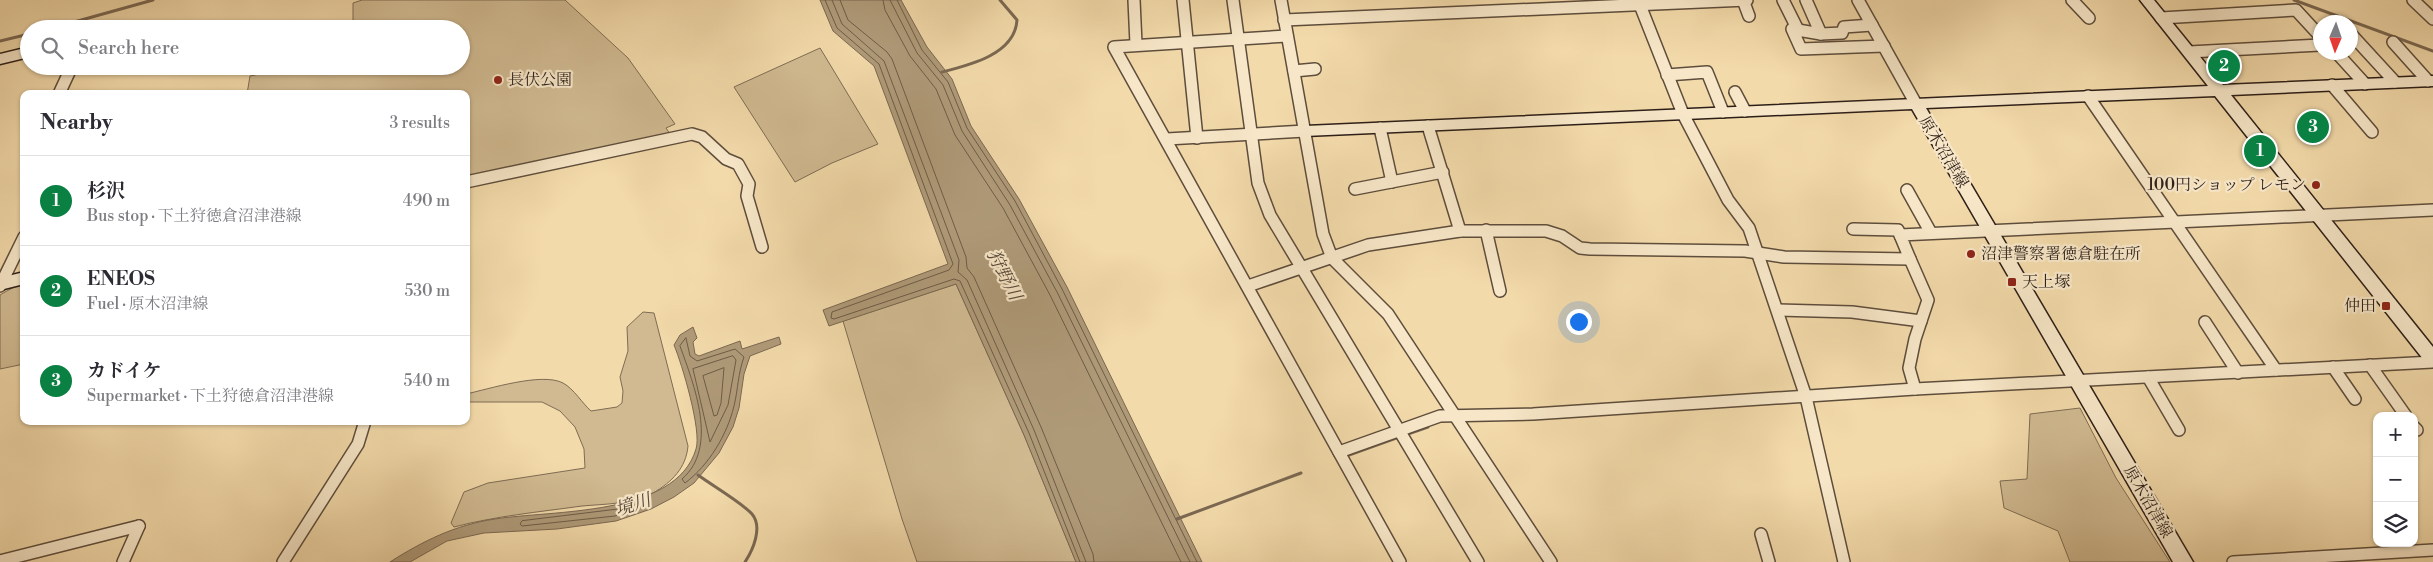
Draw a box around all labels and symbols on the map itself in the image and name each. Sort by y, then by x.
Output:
north arrow [2313,15,2358,60]
pin: 2 [2208,47,2240,85]
place label: 長伏公園 [508,70,572,90]
marker: 長伏公園 [492,74,504,86]
pin: 3 [2297,108,2329,146]
street label: 原木沼津線 [1915,113,1973,191]
pin: 1 [2244,132,2276,170]
place label: 100円ショップ レモン [2147,175,2306,195]
marker: 100円ショップ レモン [2310,179,2322,191]
place label: 沼津警察署徳倉駐在所 [1981,244,2141,264]
water label: 狩野川 [981,246,1027,306]
marker: 沼津警察署徳倉駐在所 [1965,248,1977,260]
place label: 天上塚 [2022,272,2070,292]
marker: 天上塚 [2006,276,2018,288]
place label: 仲田 [2344,296,2376,316]
marker: 仲田 [2380,300,2392,312]
your location [1566,309,1592,335]
street label: 原木沼津線 [2119,462,2177,542]
water label: 境川 [612,488,656,521]

